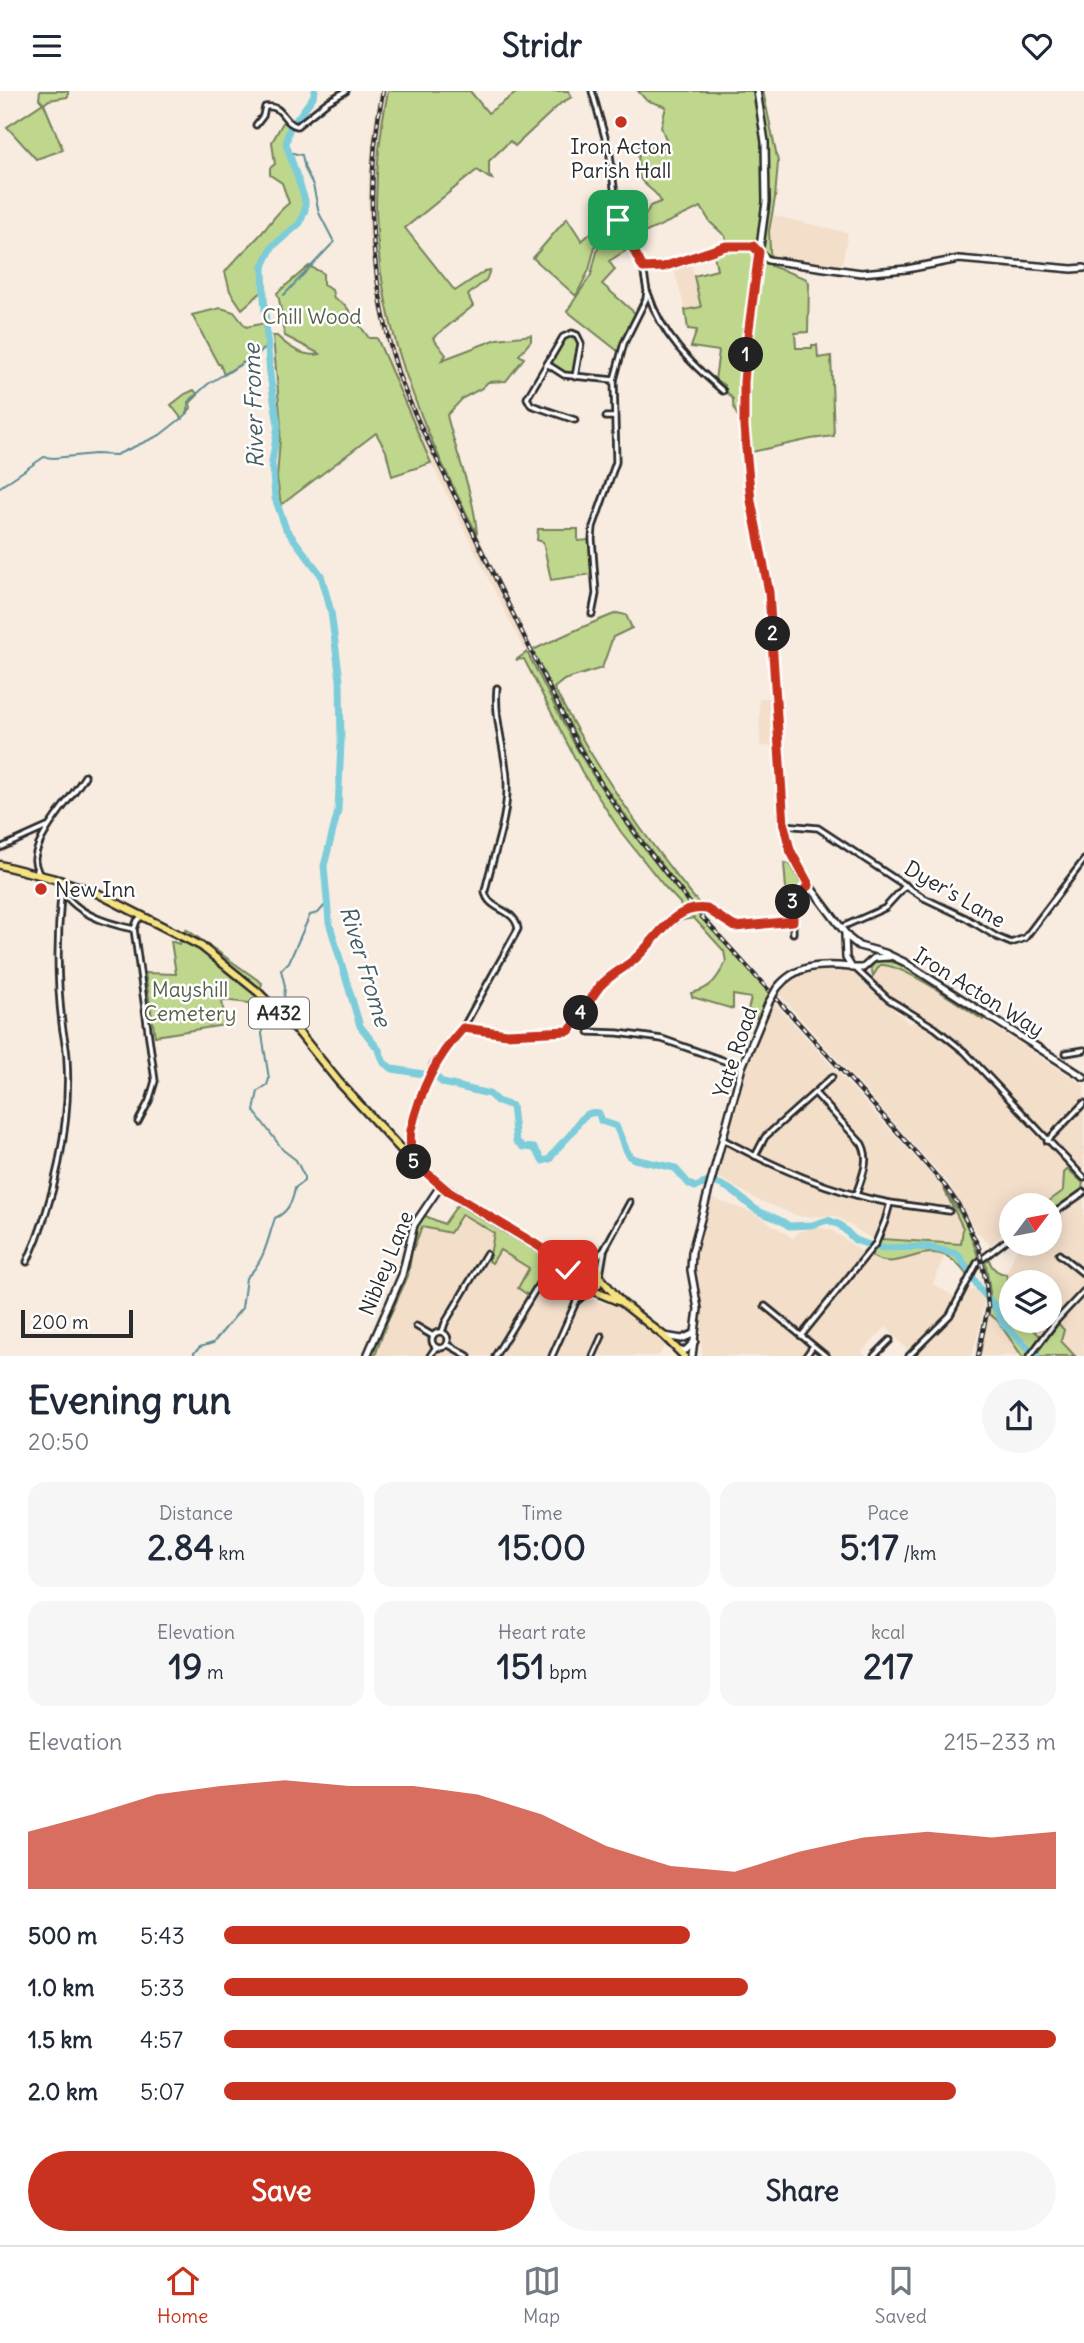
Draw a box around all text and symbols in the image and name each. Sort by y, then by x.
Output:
text: Stridr [502,25,582,66]
icon: menu [28,27,66,65]
icon: heart [1018,27,1056,65]
marker: Iron Acton Parish Hall [613,114,629,130]
place label: Iron Acton Parish Hall [570,133,672,184]
pin [588,190,648,250]
icon: arrive [599,201,637,239]
park label: Chill Wood [262,303,362,330]
pin: 1 [728,337,764,373]
water label: River Frome [236,341,270,469]
text: 1 [742,342,749,366]
pin: 2 [756,617,790,651]
text: 2 [767,621,778,645]
street label: Dyer's Lane [900,854,1010,934]
place label: New Inn [55,876,136,903]
marker: New Inn [33,881,49,897]
pin: 3 [776,885,810,919]
text: 3 [787,889,798,913]
water label: River Frome [334,902,399,1031]
street label: Iron Acton Way [909,941,1049,1043]
park label: Mayshill Cemetery [144,976,237,1027]
pin: 4 [564,995,598,1031]
road number: A432 [249,997,309,1029]
text: 4 [575,1000,586,1024]
street label: Yate Road [707,1003,763,1101]
pin: 5 [396,1145,432,1179]
text: 5 [408,1149,419,1173]
north arrow [999,1193,1062,1257]
map controls [999,1193,1062,1333]
street label: Nibley Lane [353,1207,419,1319]
pin [538,1240,598,1300]
icon: check [549,1251,587,1289]
button: layers [999,1270,1062,1333]
scale bar [21,1307,133,1339]
text: 200 m [32,1310,89,1334]
text: Evening run [28,1377,231,1424]
button: share [982,1379,1056,1453]
text: 20:50 [28,1427,89,1456]
text: Distance [159,1501,233,1525]
text: Time [521,1501,563,1525]
text: Pace [867,1501,909,1525]
text: 2.84 [147,1525,214,1569]
text: 15:00 [498,1525,586,1569]
text: 5:17 [840,1525,899,1569]
text: km [214,1541,245,1565]
text: /km [899,1541,936,1565]
text: Elevation [157,1620,235,1644]
text: Heart rate [498,1620,586,1644]
text: kcal [871,1620,905,1644]
text: 19 [168,1644,202,1688]
text: 151 [497,1644,545,1688]
text: 217 [863,1644,913,1688]
text: m [202,1660,224,1684]
text: bpm [545,1660,587,1684]
text: Elevation [28,1727,122,1756]
text: 215–233 m [944,1727,1056,1756]
text: 500 m [28,1921,97,1950]
text: 5:43 [140,1921,185,1950]
text: 1.0 km [28,1973,94,2002]
text: 5:33 [140,1973,185,2002]
text: 1.5 km [28,2025,93,2054]
text: 4:57 [140,2025,183,2054]
text: 2.0 km [28,2077,98,2106]
text: 5:07 [140,2077,185,2106]
button: Save [28,2151,535,2231]
button: Share [549,2151,1056,2231]
tab: Home [157,2262,208,2328]
tab: Map [523,2262,561,2328]
tab: Saved [875,2262,927,2328]

